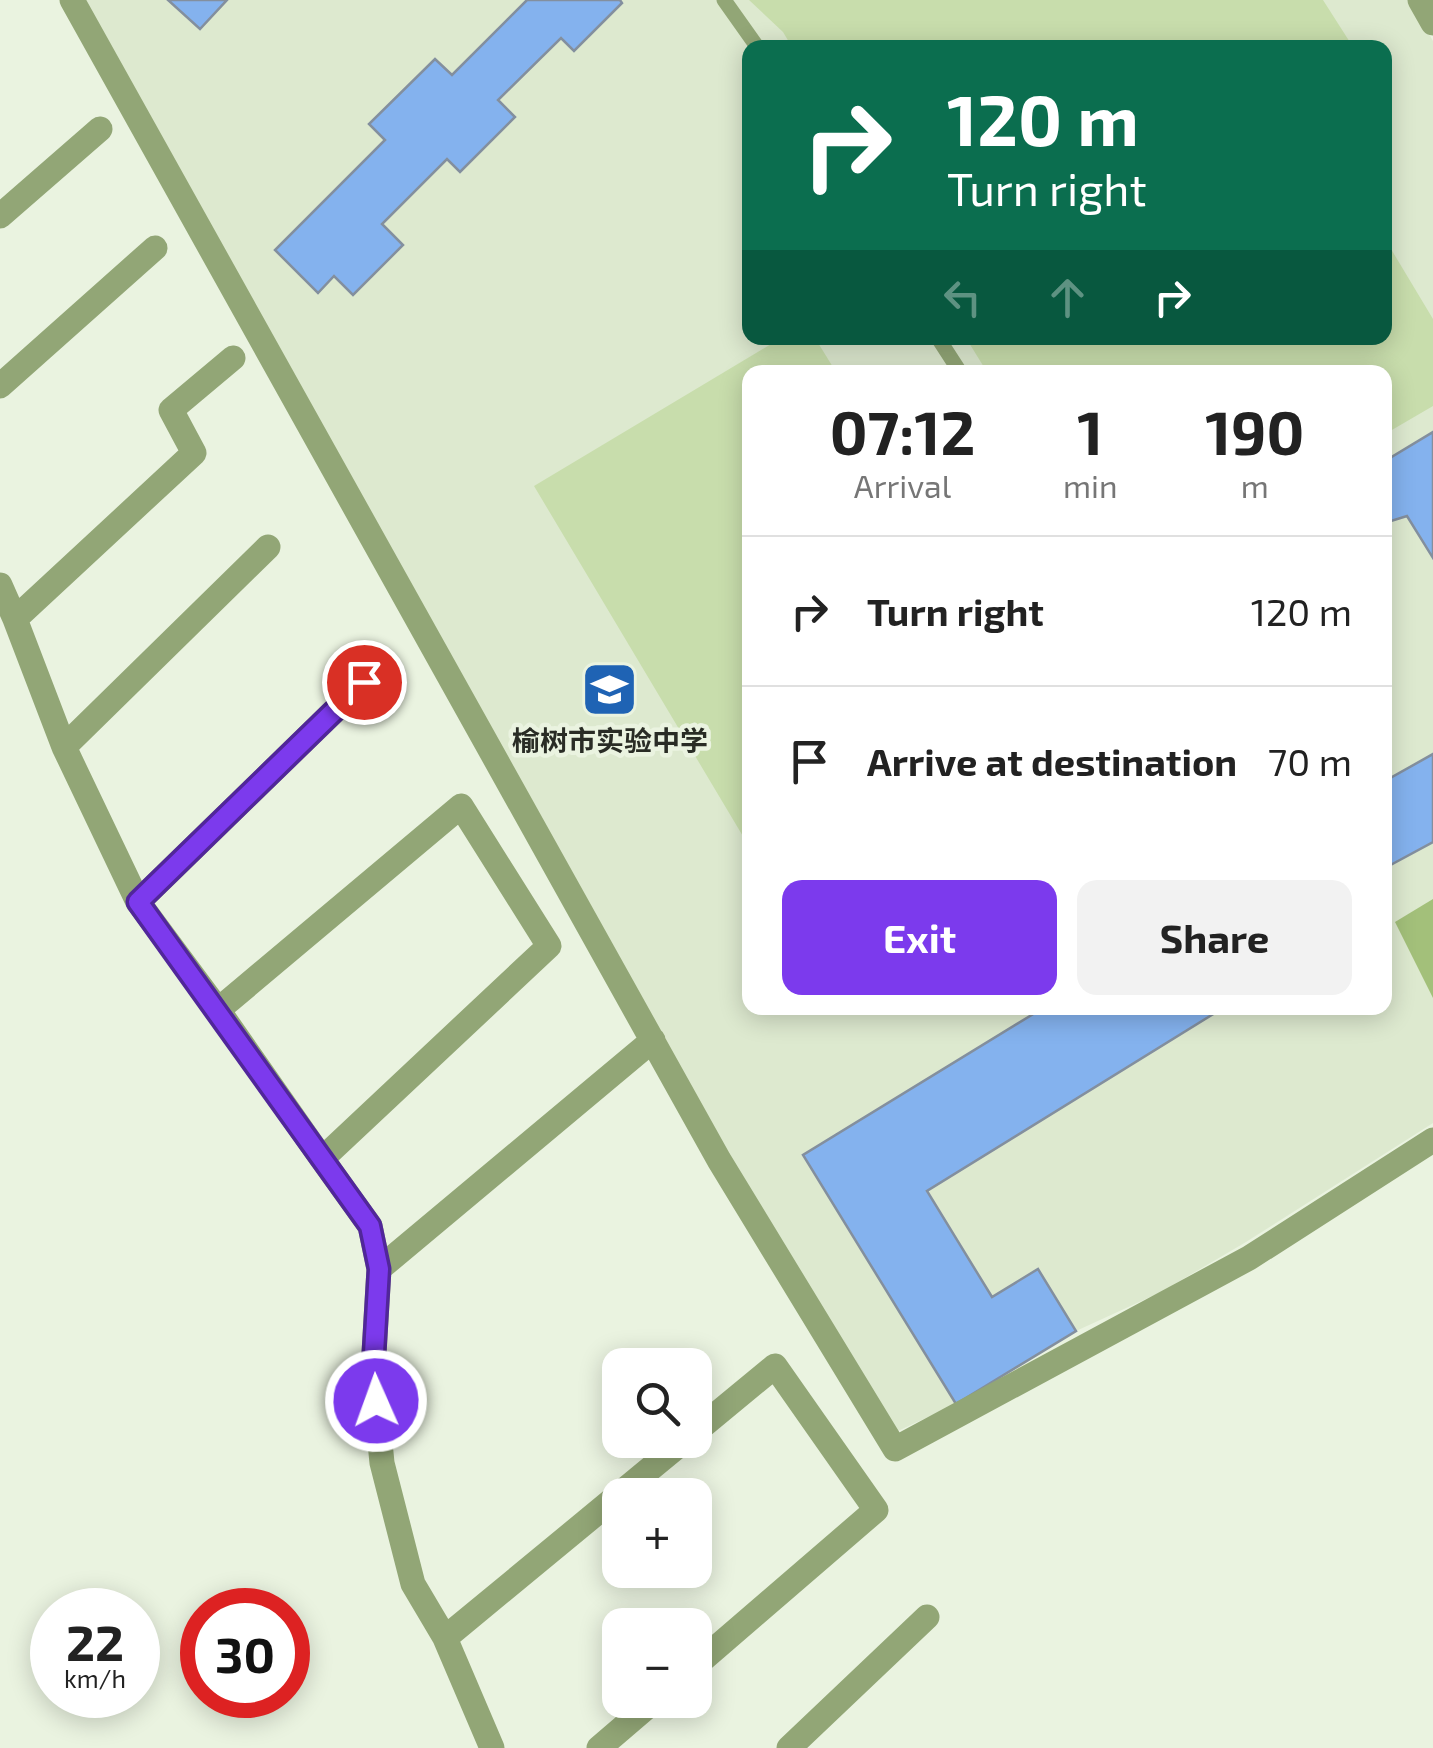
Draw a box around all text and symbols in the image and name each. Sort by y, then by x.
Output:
text: 120 m [947,76,1139,160]
icon: right [782,80,912,210]
text: Turn right [947,161,1147,215]
icon: left [935,270,990,325]
icon: ahead [1040,270,1095,325]
icon: right [1145,270,1200,325]
text: 07:12 [830,395,975,467]
text: 1 [1077,395,1103,467]
text: 190 [1205,395,1304,467]
text: Arrival [854,466,951,504]
text: min [1063,466,1118,504]
text: m [1241,466,1269,504]
icon: right [782,584,837,639]
text: Turn right [867,588,1044,634]
text: 120 m [1251,588,1352,634]
pin [322,640,407,725]
icon: arrive [337,655,392,710]
school or university icon: 榆树市实验中学 [580,660,640,720]
place label: 榆树市实验中学 [512,723,708,757]
icon: arrive [782,734,837,789]
text: Arrive at destination [867,738,1237,784]
text: 70 m [1268,738,1352,784]
button: Exit [782,880,1057,995]
button: Share [1077,880,1352,995]
map controls [602,1348,712,1718]
button: search [602,1348,712,1458]
position arrow [324,1349,428,1453]
button: + [602,1478,712,1588]
speed limit sign: 30 [180,1588,310,1718]
button: − [602,1608,712,1718]
text: 22 [66,1611,124,1671]
text: km/h [64,1663,126,1693]

